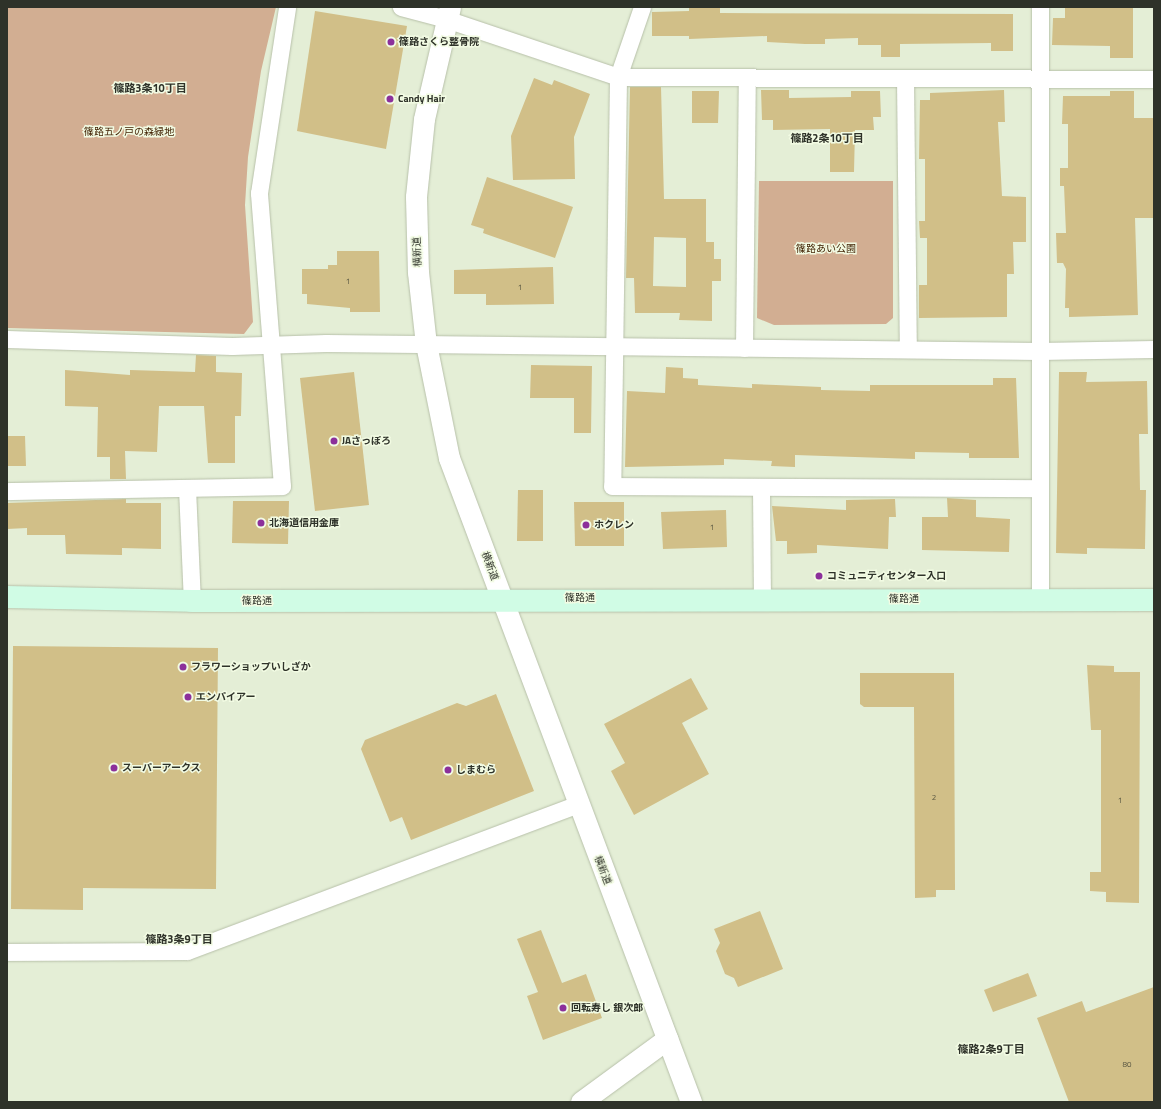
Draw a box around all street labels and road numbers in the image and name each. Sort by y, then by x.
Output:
street label: 横新道 [410,237,424,267]
street label: 横新道 [479,550,501,582]
street label: 篠路通 [565,592,595,604]
street label: 篠路通 [889,593,919,605]
street label: 篠路通 [242,595,272,607]
street label: 横新道 [592,854,614,886]

